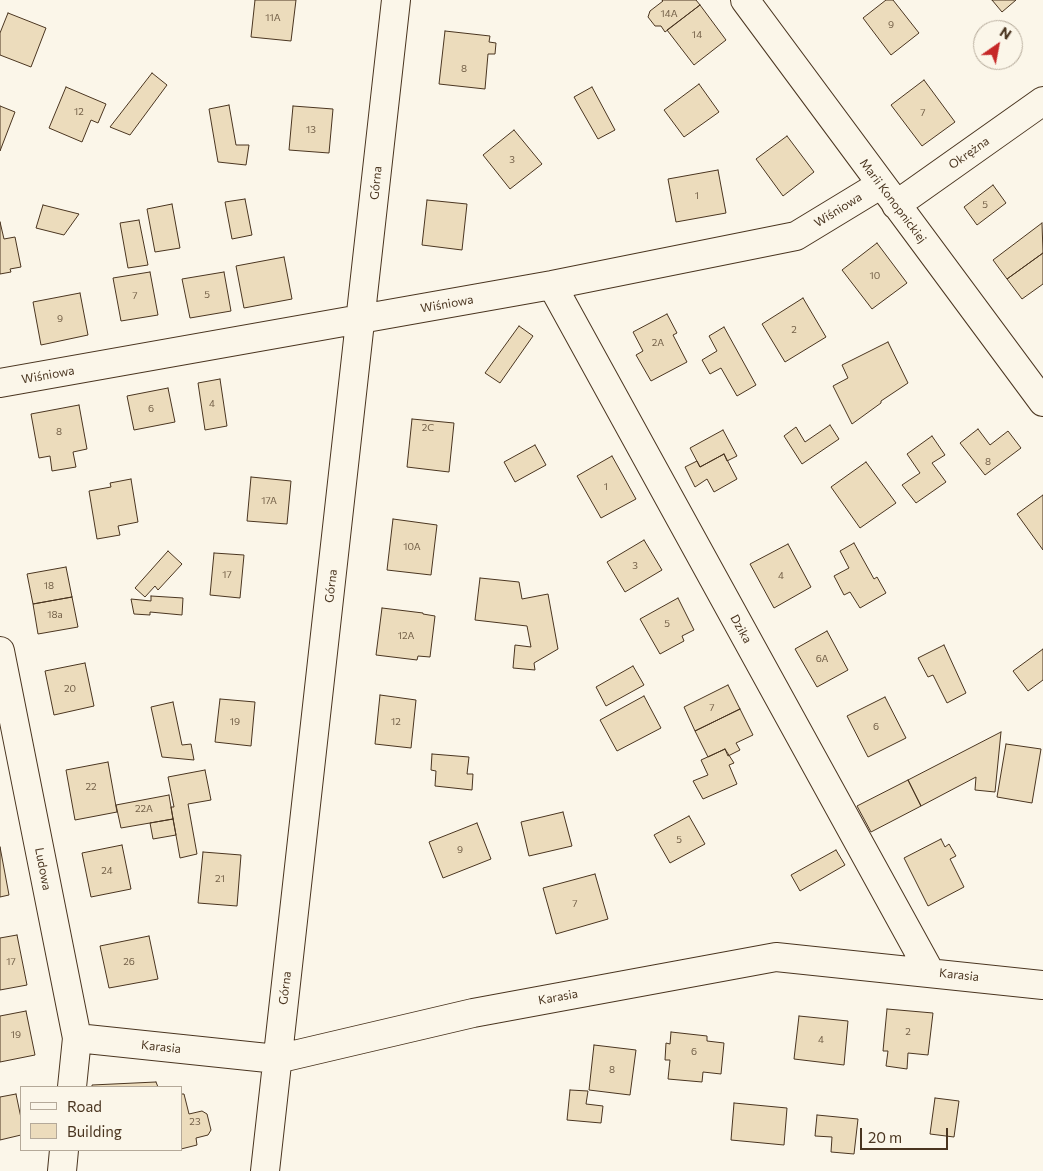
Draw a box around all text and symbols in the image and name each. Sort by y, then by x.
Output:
house number: 14A [660,8,678,20]
house number: 11A [265,12,281,24]
house number: 9 [888,19,894,31]
north arrow [973,20,1023,70]
text: N [997,23,1015,43]
house number: 14 [692,29,702,41]
house number: 8 [461,63,467,75]
house number: 12 [74,106,84,118]
house number: 7 [920,107,926,119]
house number: 13 [306,124,316,136]
street label: Okrężna [946,134,992,172]
house number: 3 [509,154,515,166]
street label: Marii Konopnickiej [857,156,929,246]
street label: Górna [367,165,385,201]
house number: 1 [695,190,699,202]
street label: Wiśniowa [812,190,864,230]
house number: 5 [982,199,988,211]
house number: 10 [870,270,880,282]
house number: 5 [204,289,210,301]
house number: 7 [132,290,138,302]
street label: Wiśniowa [419,292,475,316]
house number: 9 [57,313,63,325]
house number: 2 [791,324,797,336]
house number: 2A [652,337,664,349]
street label: Wiśniowa [20,363,76,387]
house number: 4 [209,398,215,410]
house number: 6 [148,403,154,415]
house number: 2C [422,422,434,434]
house number: 8 [56,426,62,438]
house number: 8 [985,456,991,468]
house number: 1 [604,481,608,493]
house number: 17A [261,495,277,507]
house number: 10A [403,541,421,553]
house number: 3 [632,560,638,572]
street label: Górna [322,568,340,604]
house number: 17 [222,569,232,581]
house number: 4 [778,570,784,582]
house number: 18 [44,580,54,592]
house number: 18a [47,609,63,621]
street label: Dzika [727,612,755,646]
house number: 5 [664,618,670,630]
house number: 12A [398,630,414,642]
house number: 6A [816,653,828,665]
house number: 20 [64,683,76,695]
house number: 7 [709,702,715,714]
house number: 19 [230,716,240,728]
house number: 12 [391,716,401,728]
house number: 6 [873,721,879,733]
house number: 22 [85,781,97,793]
house number: 22A [135,803,153,815]
house number: 5 [676,834,682,846]
house number: 9 [457,844,463,856]
street label: Ludowa [32,846,54,892]
house number: 24 [101,865,113,877]
house number: 21 [215,873,225,885]
house number: 7 [572,898,578,910]
house number: 17 [6,956,16,968]
house number: 26 [123,956,135,968]
street label: Karasia [938,966,980,984]
street label: Górna [276,970,294,1006]
street label: Karasia [537,986,579,1008]
house number: 2 [905,1026,911,1038]
house number: 19 [11,1029,21,1041]
house number: 4 [818,1034,824,1046]
street label: Karasia [140,1038,182,1056]
house number: 6 [691,1046,697,1058]
house number: 8 [609,1064,615,1076]
legend [20,1086,182,1151]
text: Road [67,1097,102,1115]
house number: 23 [189,1116,201,1128]
scale bar [863,1118,950,1150]
text: Building [67,1122,122,1140]
text: 20 m [868,1128,902,1146]

